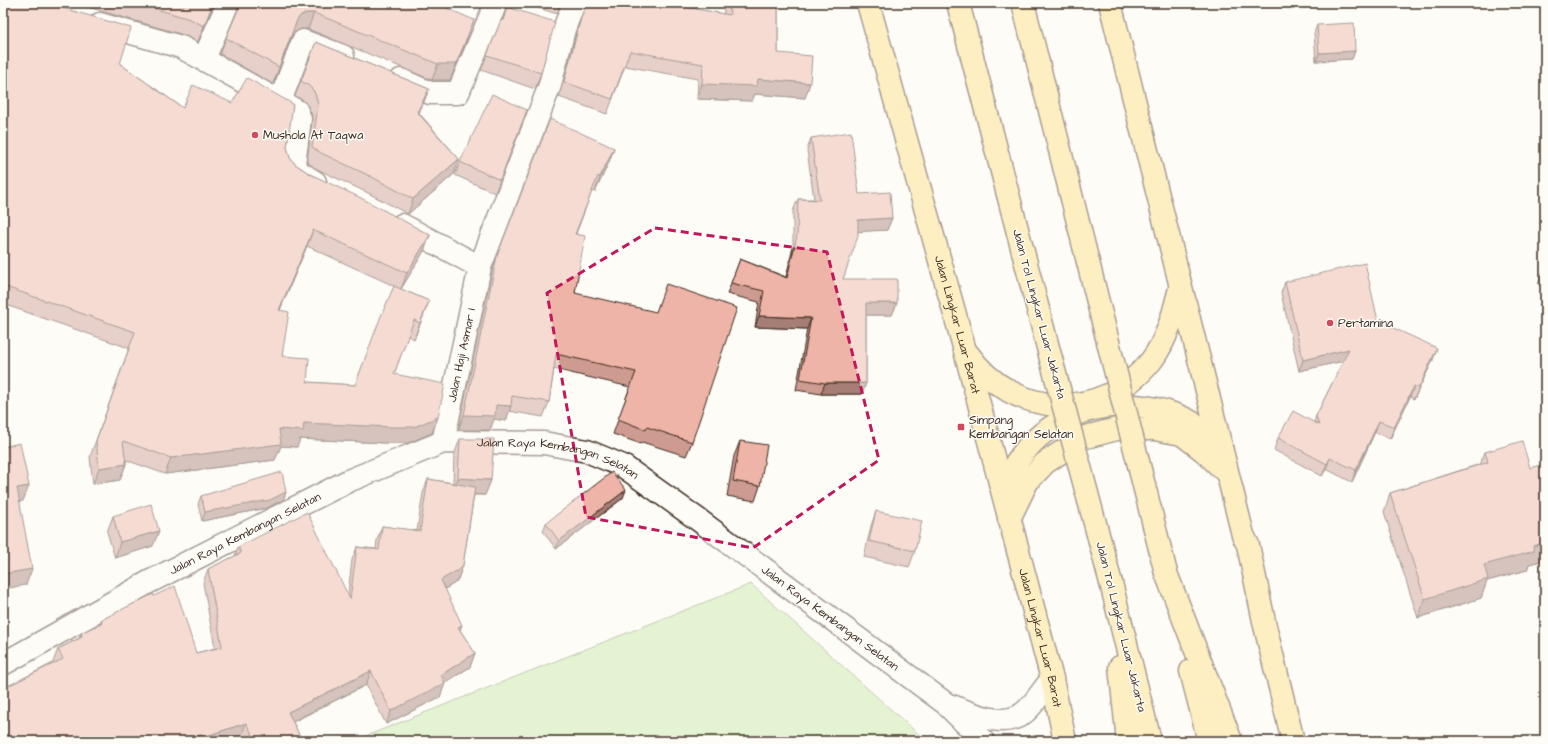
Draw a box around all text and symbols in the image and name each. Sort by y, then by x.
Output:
place label: Mushola At Taqwa [263,127,363,144]
marker: Mushola At Taqwa [250,130,260,140]
street label: Jalan Tol Lingkar Luar Jakarta [1007,227,1070,401]
street label: Jalan Lingkar Luar Barat [930,254,985,396]
street label: Jalan Haji Asmar I [443,306,480,404]
place label: Pertamina [1338,315,1393,332]
marker: Pertamina [1325,318,1335,328]
place label: Simpang Kembangan Selatan [969,412,1073,444]
marker: Simpang Kembangan Selatan [956,422,966,432]
street label: Jalan Raya Kembangan Selatan [477,434,642,483]
street label: Jalan Raya Kembangan Selatan [166,488,324,579]
street label: Jalan Tol Lingkar Luar Jakarta [1091,540,1150,714]
street label: Jalan Raya Kembangan Selatan [758,561,903,675]
street label: Jalan Lingkar Luar Barat [1015,567,1066,709]

